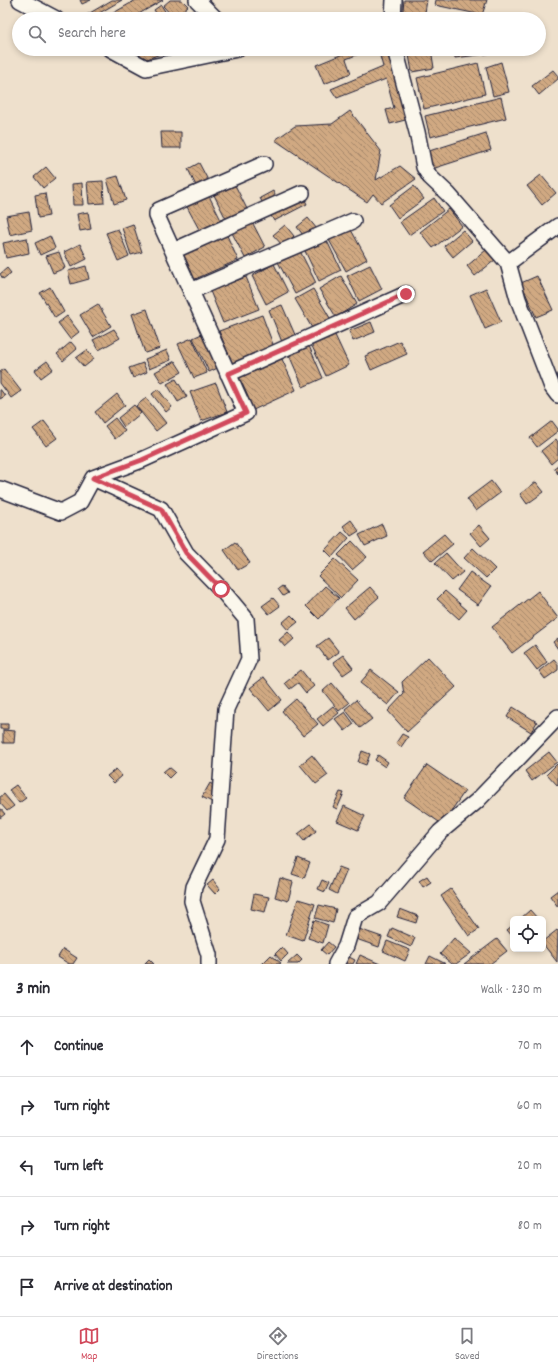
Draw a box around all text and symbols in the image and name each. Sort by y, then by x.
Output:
search box [12,12,546,56]
icon: search [26,23,48,45]
text: Search here [58,23,126,45]
route end [397,285,415,303]
route start [212,580,230,598]
map controls [510,916,546,952]
button: locate [510,916,546,952]
text: 3 min [16,978,50,1002]
text: Walk · 230 m [481,981,542,1000]
icon: ahead [16,1036,38,1058]
text: Continue [54,1036,103,1058]
text: 70 m [518,1037,542,1056]
icon: right [16,1096,38,1118]
text: Turn right [54,1096,110,1118]
text: 60 m [517,1097,542,1116]
icon: left [16,1156,38,1178]
text: Turn left [54,1156,103,1178]
text: 20 m [517,1157,542,1176]
icon: right [16,1216,38,1238]
text: Turn right [54,1216,110,1238]
text: 80 m [518,1217,542,1236]
icon: arrive [16,1276,38,1298]
text: Arrive at destination [54,1276,172,1298]
tab: Map [78,1325,100,1365]
tab: Directions [257,1325,299,1365]
tab: Saved [455,1325,480,1365]

